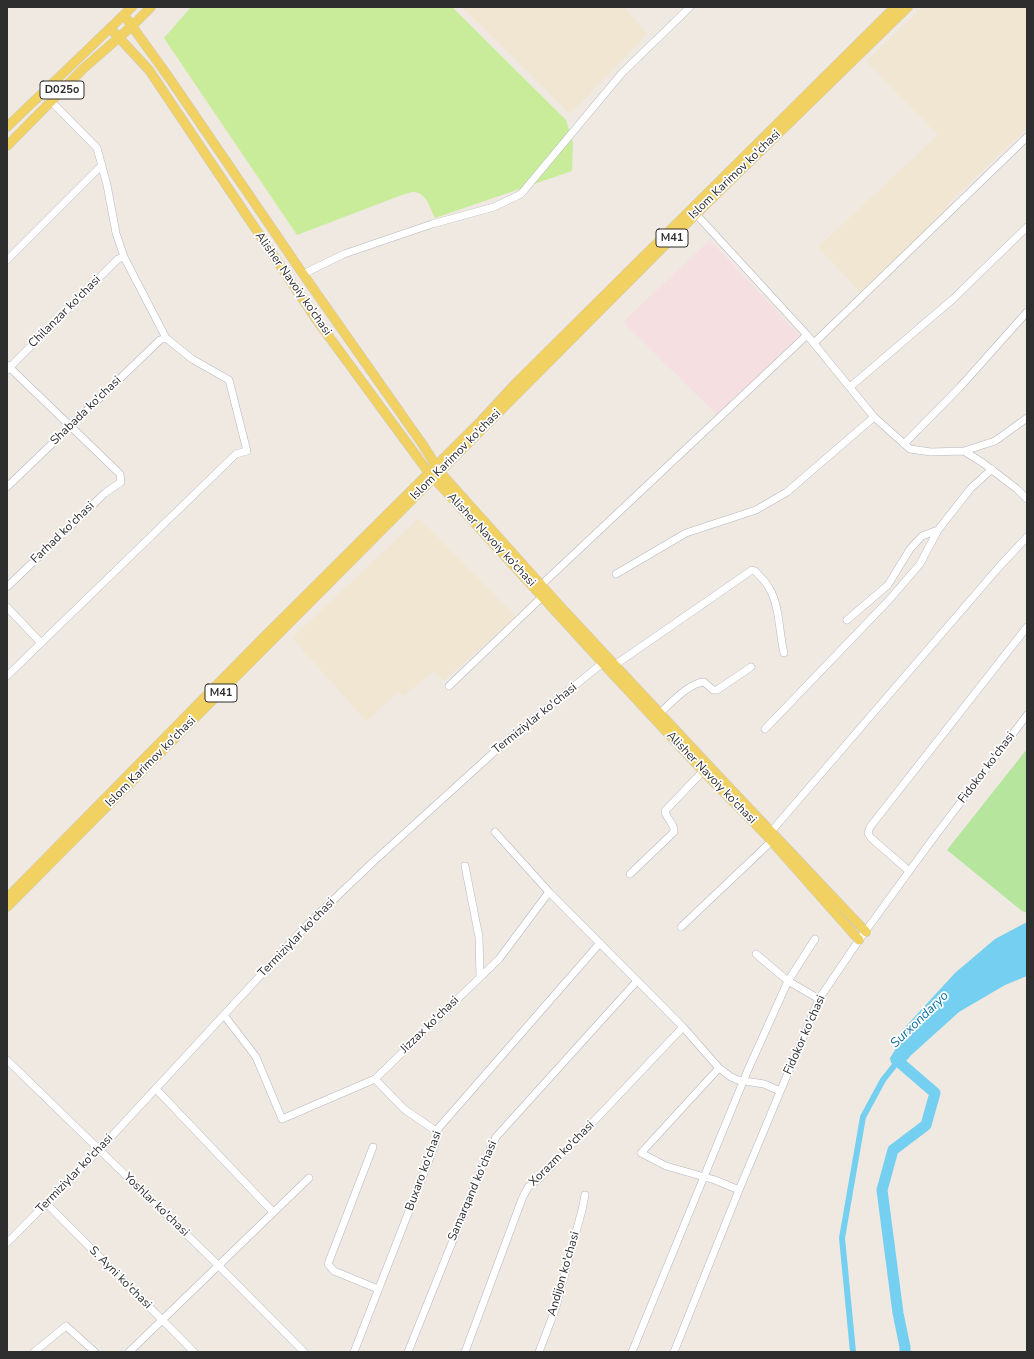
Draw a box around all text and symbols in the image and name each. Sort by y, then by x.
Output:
road number: D025o [40,81,84,99]
street label: Islom Karimov ko'chasi [686,127,784,223]
street label: Alisher Navoiy ko’chasi [252,229,334,339]
road number: M41 [656,229,688,247]
street label: Chilanzar ko'chasi [26,273,104,351]
street label: Shabada ko'chasi [48,374,124,448]
street label: Islom Karimov ko'chasi [408,407,504,503]
street label: Alisher Navoiy ko’chasi [444,490,538,590]
street label: Farhad ko'chasi [28,499,98,567]
street label: Termiziylar ko'chasi [490,681,580,757]
road number: M41 [205,684,237,702]
street label: Islom Karimov ko'chasi [103,714,199,810]
street label: Alisher Navoiy ko’chasi [663,729,759,827]
street label: Fidokor ko'chasi [956,730,1018,806]
street label: Termiziylar ko'chasi [256,895,338,981]
water label: Surxondaryo [888,988,952,1052]
street label: Jizzax ko'chasi [398,993,462,1057]
street label: Fidokor ko'chasi [781,993,829,1077]
street label: Xorazm ko'chasi [526,1118,598,1190]
street label: Buxaro ko'chasi [403,1129,445,1213]
street label: Termiziylar ko'chasi [34,1131,116,1217]
street label: Samarqand ko'chasi [445,1139,501,1243]
street label: Yoshlar ko'chasi [120,1170,192,1240]
street label: Andijon ko'chasi [545,1230,583,1318]
street label: S. Ayni ko'chasi [86,1244,154,1312]

